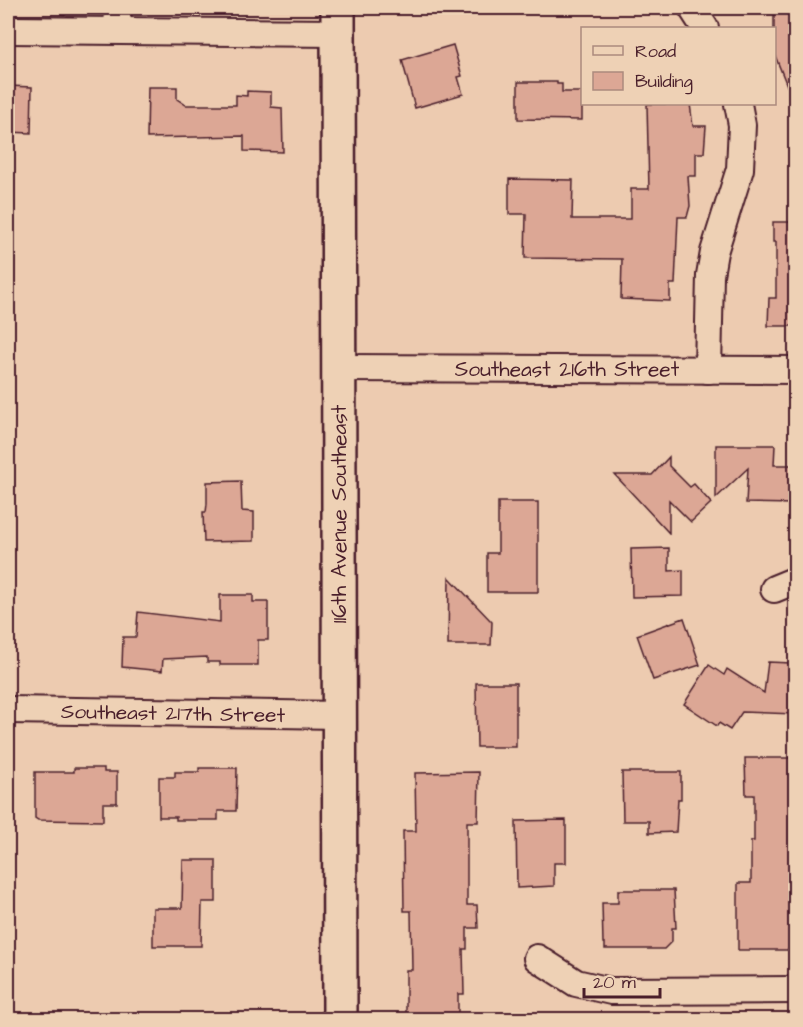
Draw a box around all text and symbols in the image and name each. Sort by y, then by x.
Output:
legend [581,27,776,105]
text: Road [635,39,676,64]
text: Building [635,69,693,95]
street label: Southeast 216th Street [455,355,680,384]
street label: 116th Avenue Southeast [325,404,354,623]
street label: Southeast 217th Street [61,697,286,730]
scale bar [584,961,660,999]
text: 20 m [593,970,636,995]

